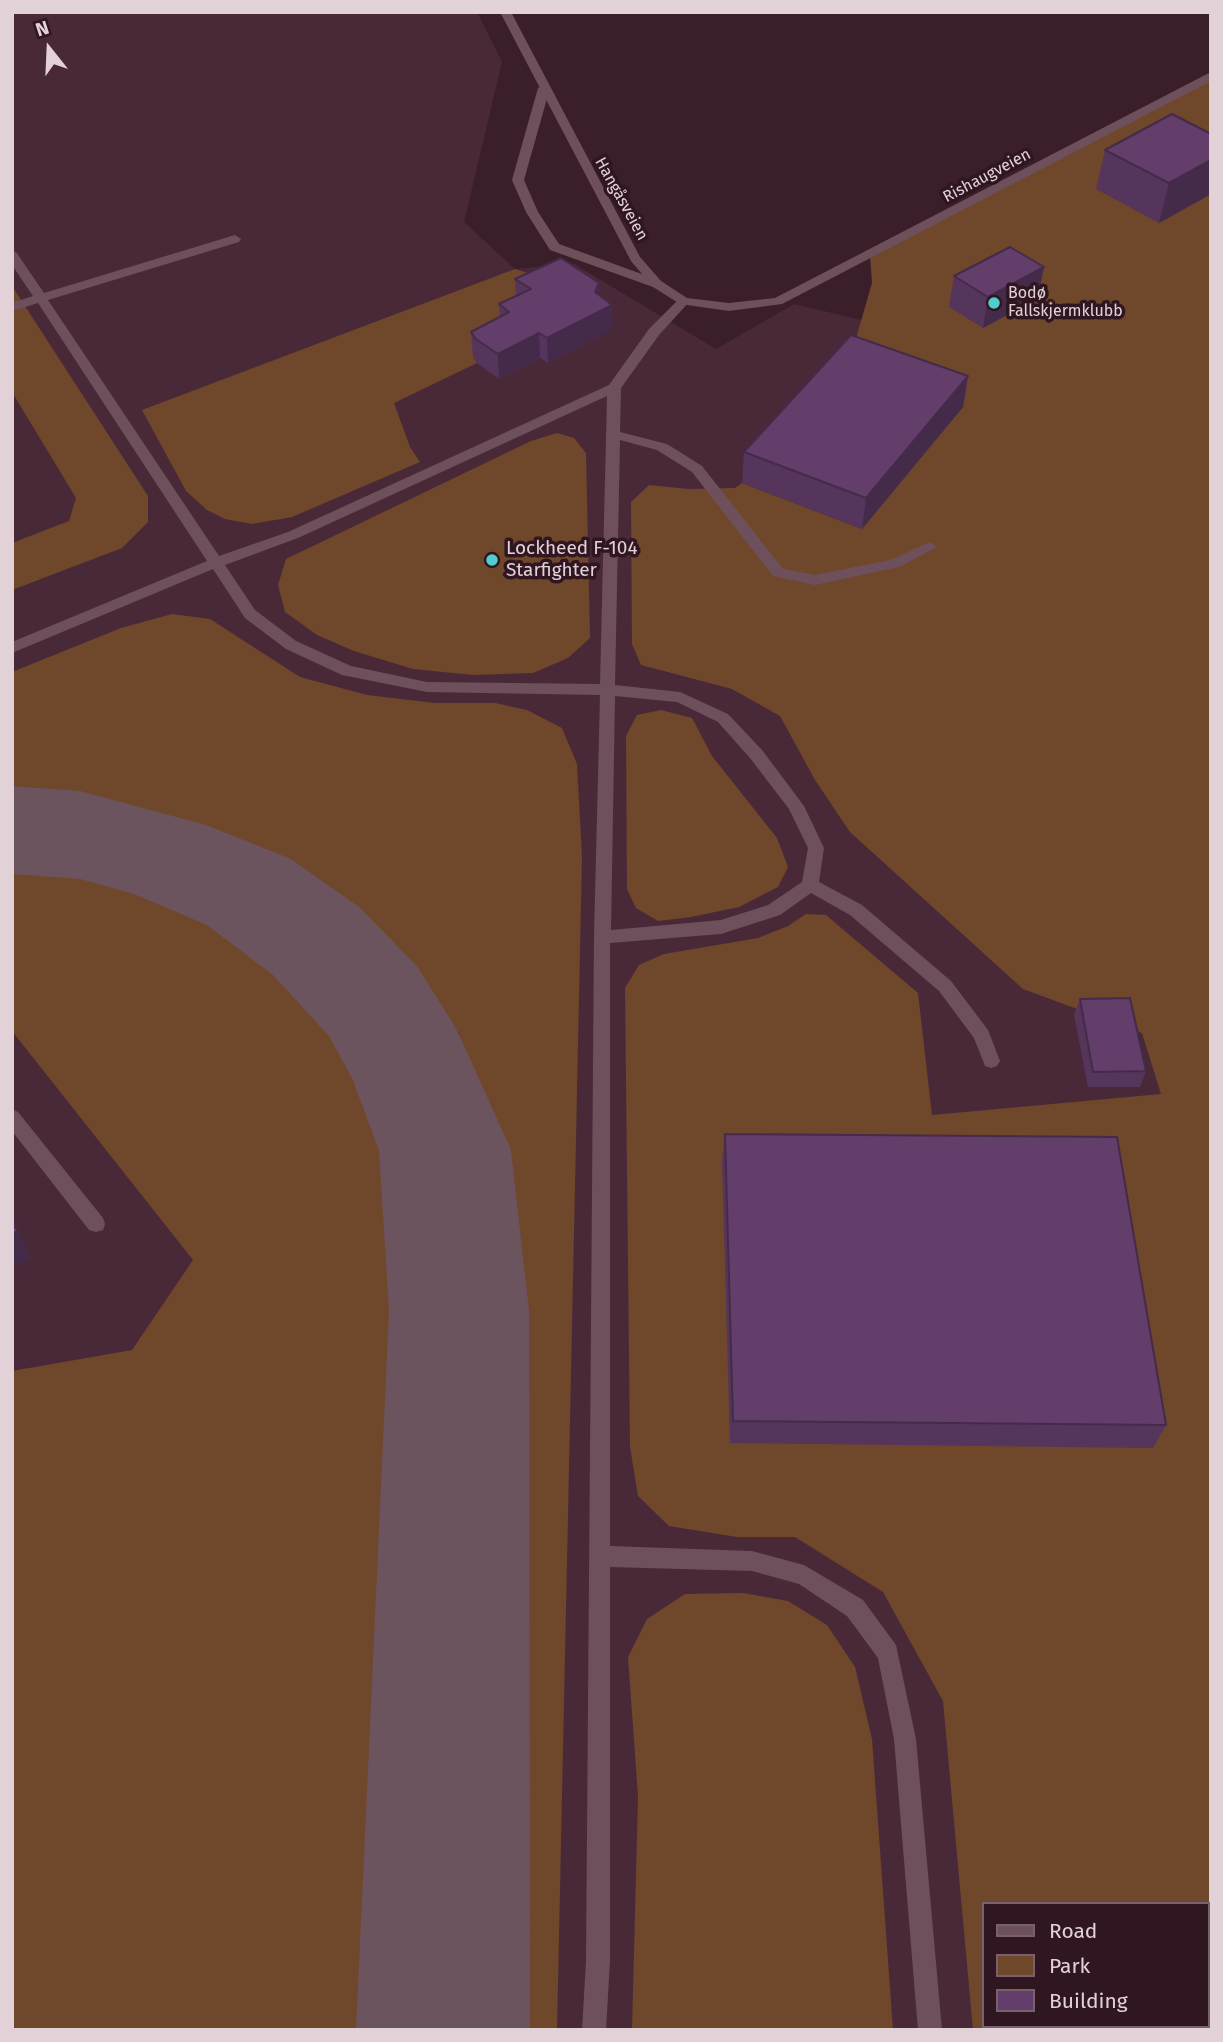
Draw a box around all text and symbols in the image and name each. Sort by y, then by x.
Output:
north arrow [14,14,84,84]
text: N [33,16,52,41]
street label: Rishaugveien [940,145,1034,207]
street label: Hangåsveien [590,154,652,244]
place label: Bodø Fallskjermklubb [1008,284,1123,322]
marker: Bodø Fallskjermklubb [986,295,1002,311]
place label: Lockheed F-104 Starfighter [506,538,638,582]
marker: Lockheed F-104 Starfighter [484,552,500,568]
legend [982,1902,1209,2028]
text: Road [1049,1918,1097,1944]
text: Park [1049,1953,1090,1979]
text: Building [1049,1988,1128,2014]

